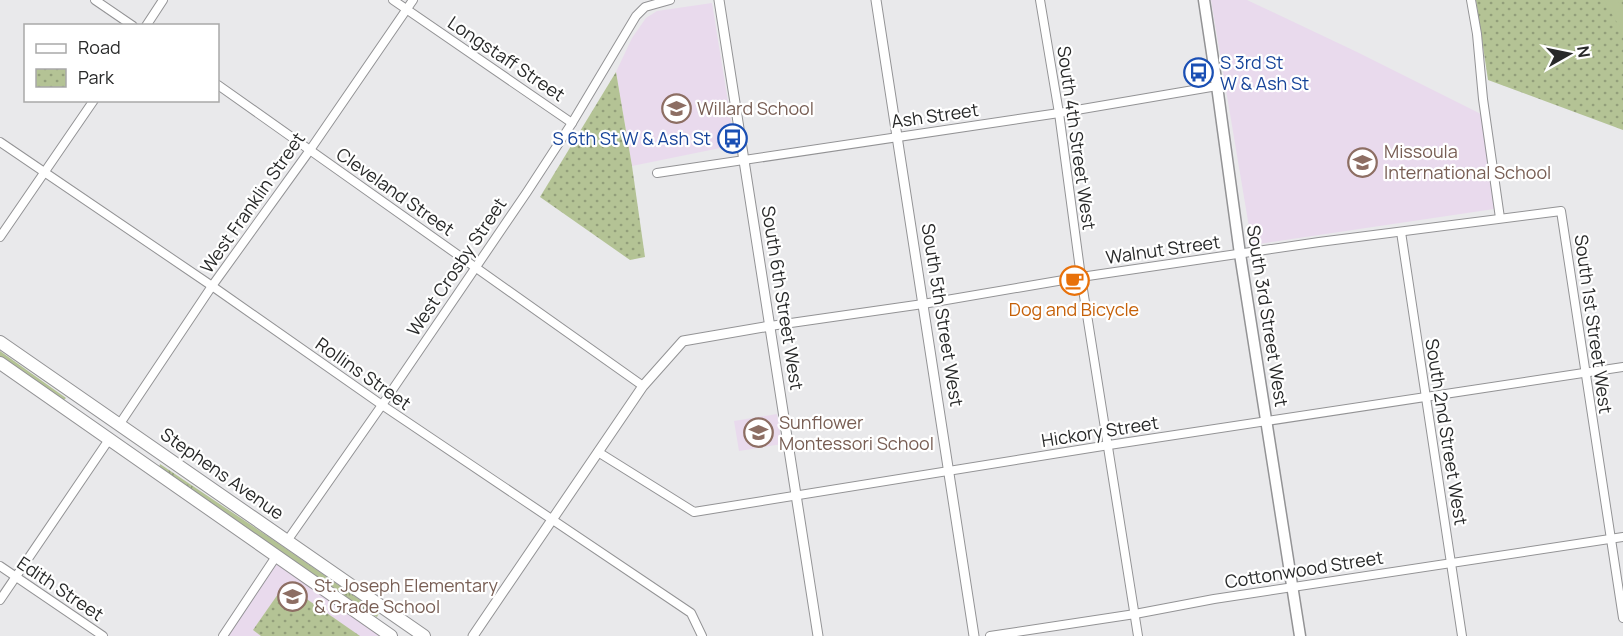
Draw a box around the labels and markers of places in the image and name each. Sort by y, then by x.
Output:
place label: S 3rd St W & Ash St [1220,50,1309,95]
bus stop icon: S 3rd St W & Ash St [1183,57,1215,89]
school or university icon: Willard School [660,93,692,125]
place label: Willard School [697,96,814,120]
bus stop icon: S 6th St W & Ash St [716,123,748,155]
place label: S 6th St W & Ash St [553,126,711,150]
place label: Missoula International School [1384,139,1551,184]
school or university icon: Missoula International School [1347,146,1379,178]
cafe icon: Dog and Bicycle [1058,265,1090,297]
place label: Dog and Bicycle [1009,297,1139,321]
place label: Sunflower Montessori School [779,410,934,455]
school or university icon: Sunflower Montessori School [742,417,774,449]
place label: St. Joseph Elementary & Grade School [314,573,498,618]
school or university icon: St. Joseph Elementary & Grade School [277,580,309,612]

